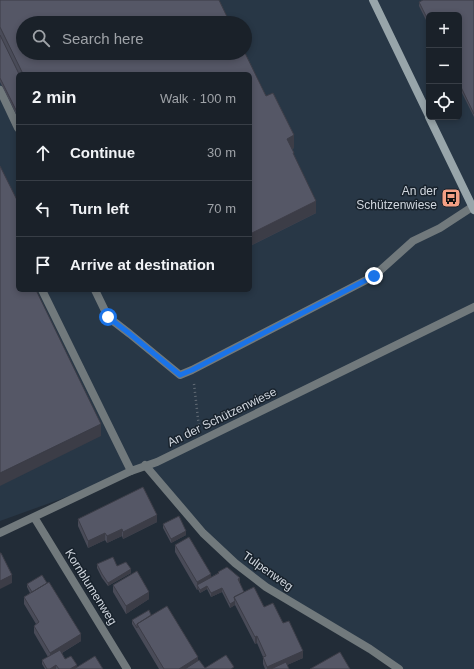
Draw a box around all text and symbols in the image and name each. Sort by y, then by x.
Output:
map controls [426,12,462,120]
button: + [426,12,462,48]
search box [16,16,252,60]
icon: search [30,27,52,49]
text: Search here [62,30,144,47]
button: − [426,48,462,84]
button: locate [426,84,462,120]
text: 2 min [32,88,76,107]
text: Walk · 100 m [160,91,236,106]
icon: ahead [32,142,54,164]
text: Continue [70,144,135,161]
text: 30 m [207,145,236,160]
place label: An der Schützenwiese [356,184,437,212]
bus stop icon: An der Schützenwiese [440,187,462,209]
icon: left [32,198,54,220]
text: Turn left [70,200,129,217]
text: 70 m [207,201,236,216]
icon: arrive [32,254,54,276]
text: Arrive at destination [70,256,215,273]
route end [365,267,383,285]
route start [99,308,117,326]
street label: An der Schützenwiese [165,384,279,449]
street label: Kornblumenweg [62,547,120,627]
street label: Tulpenweg [240,549,296,593]

